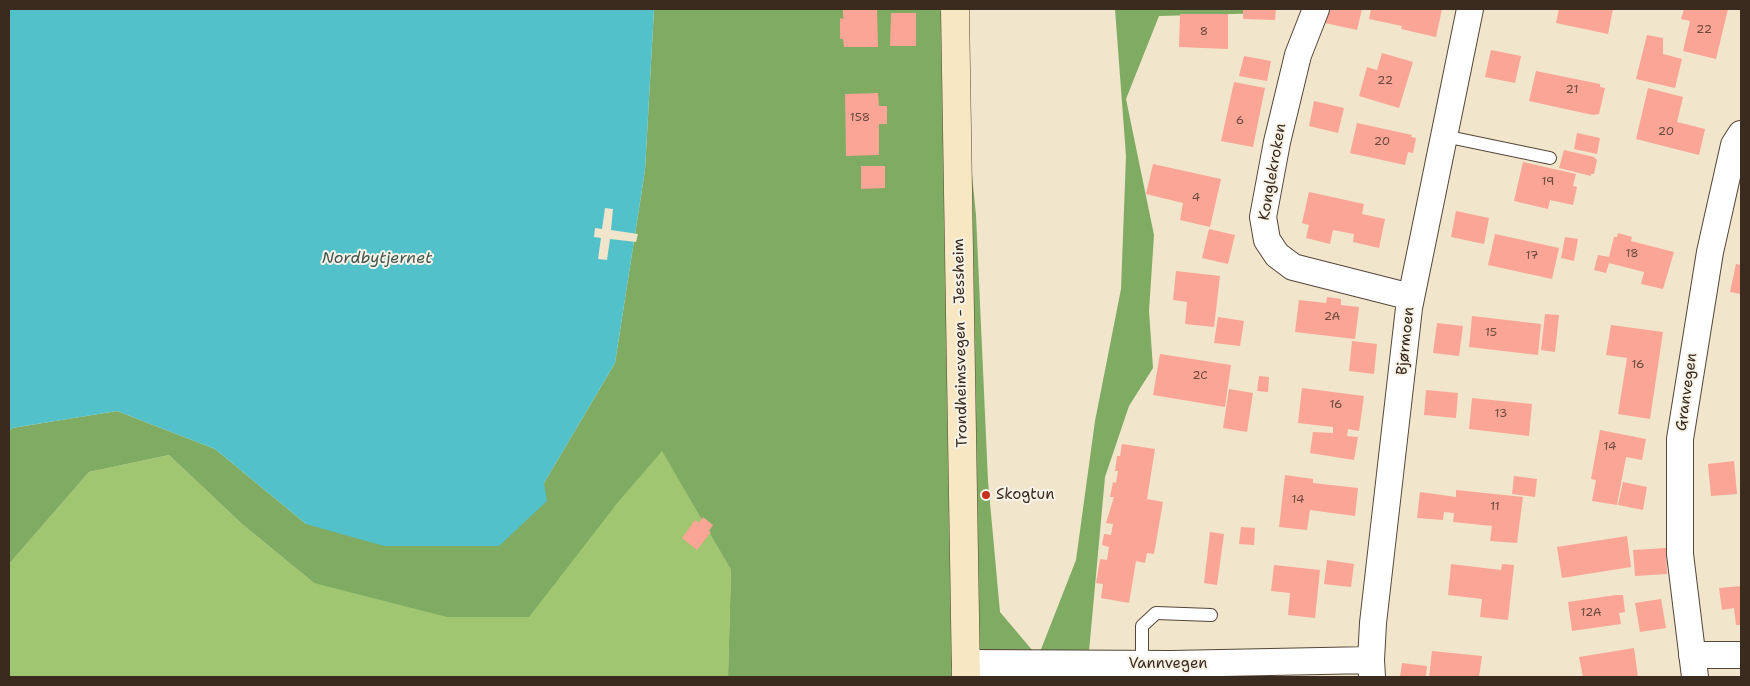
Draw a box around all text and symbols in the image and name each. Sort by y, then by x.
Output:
house number: 22 [1696,23,1712,37]
house number: 8 [1200,25,1208,39]
house number: 22 [1377,74,1393,88]
house number: 21 [1566,83,1578,97]
house number: 158 [850,111,870,125]
house number: 6 [1236,114,1244,128]
street label: Konglekroken [1256,122,1290,222]
house number: 20 [1658,125,1674,139]
house number: 20 [1374,135,1390,149]
house number: 19 [1542,175,1554,189]
house number: 4 [1192,191,1200,205]
street label: Trondheimsvegen - Jessheim [950,238,972,448]
house number: 18 [1625,247,1639,261]
water label: Nordbytjernet [322,249,432,269]
house number: 17 [1526,249,1538,263]
street label: Bjørmoen [1393,306,1419,376]
house number: 2A [1324,310,1340,324]
house number: 15 [1485,326,1497,340]
street label: Granvegen [1673,352,1701,432]
house number: 16 [1631,358,1645,372]
house number: 2C [1192,369,1208,383]
house number: 16 [1329,398,1343,412]
house number: 13 [1495,407,1507,421]
house number: 14 [1604,440,1616,454]
place label: Skogtun [996,486,1054,504]
marker: Skogtun [980,489,992,501]
house number: 14 [1292,493,1304,507]
house number: 11 [1490,500,1500,514]
house number: 12A [1580,606,1602,620]
street label: Vannvegen [1128,655,1208,673]

